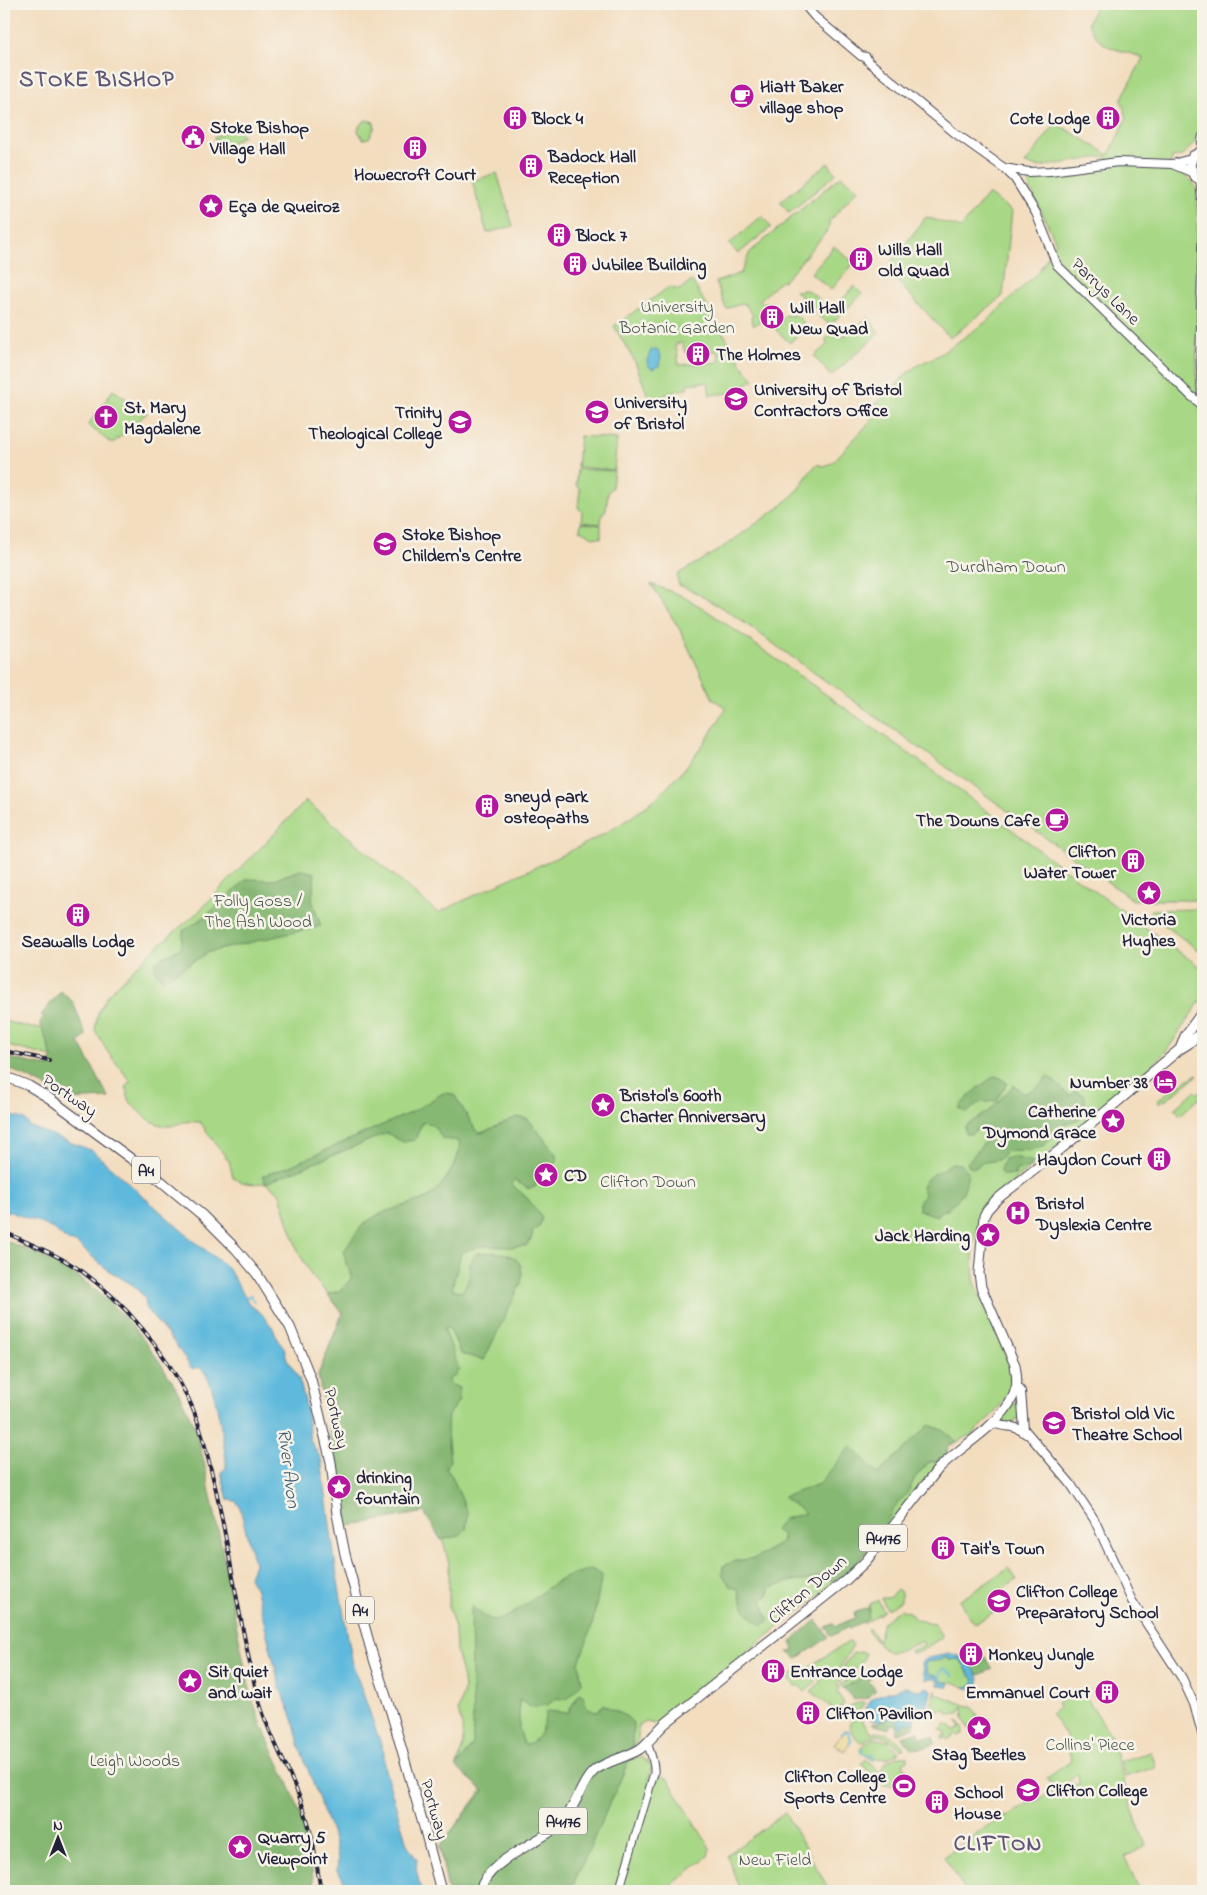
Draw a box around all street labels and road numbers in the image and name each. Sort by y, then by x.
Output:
street label: Parrys Lane [1064,253,1146,333]
street label: Portway [36,1069,102,1125]
road number: A4 [132,1156,160,1184]
street label: Portway [315,1385,355,1452]
road number: A4176 [859,1525,907,1552]
street label: Clifton Down [763,1550,853,1631]
road number: A4 [346,1596,374,1624]
street label: Portway [412,1776,454,1843]
road number: A4176 [539,1808,587,1834]

